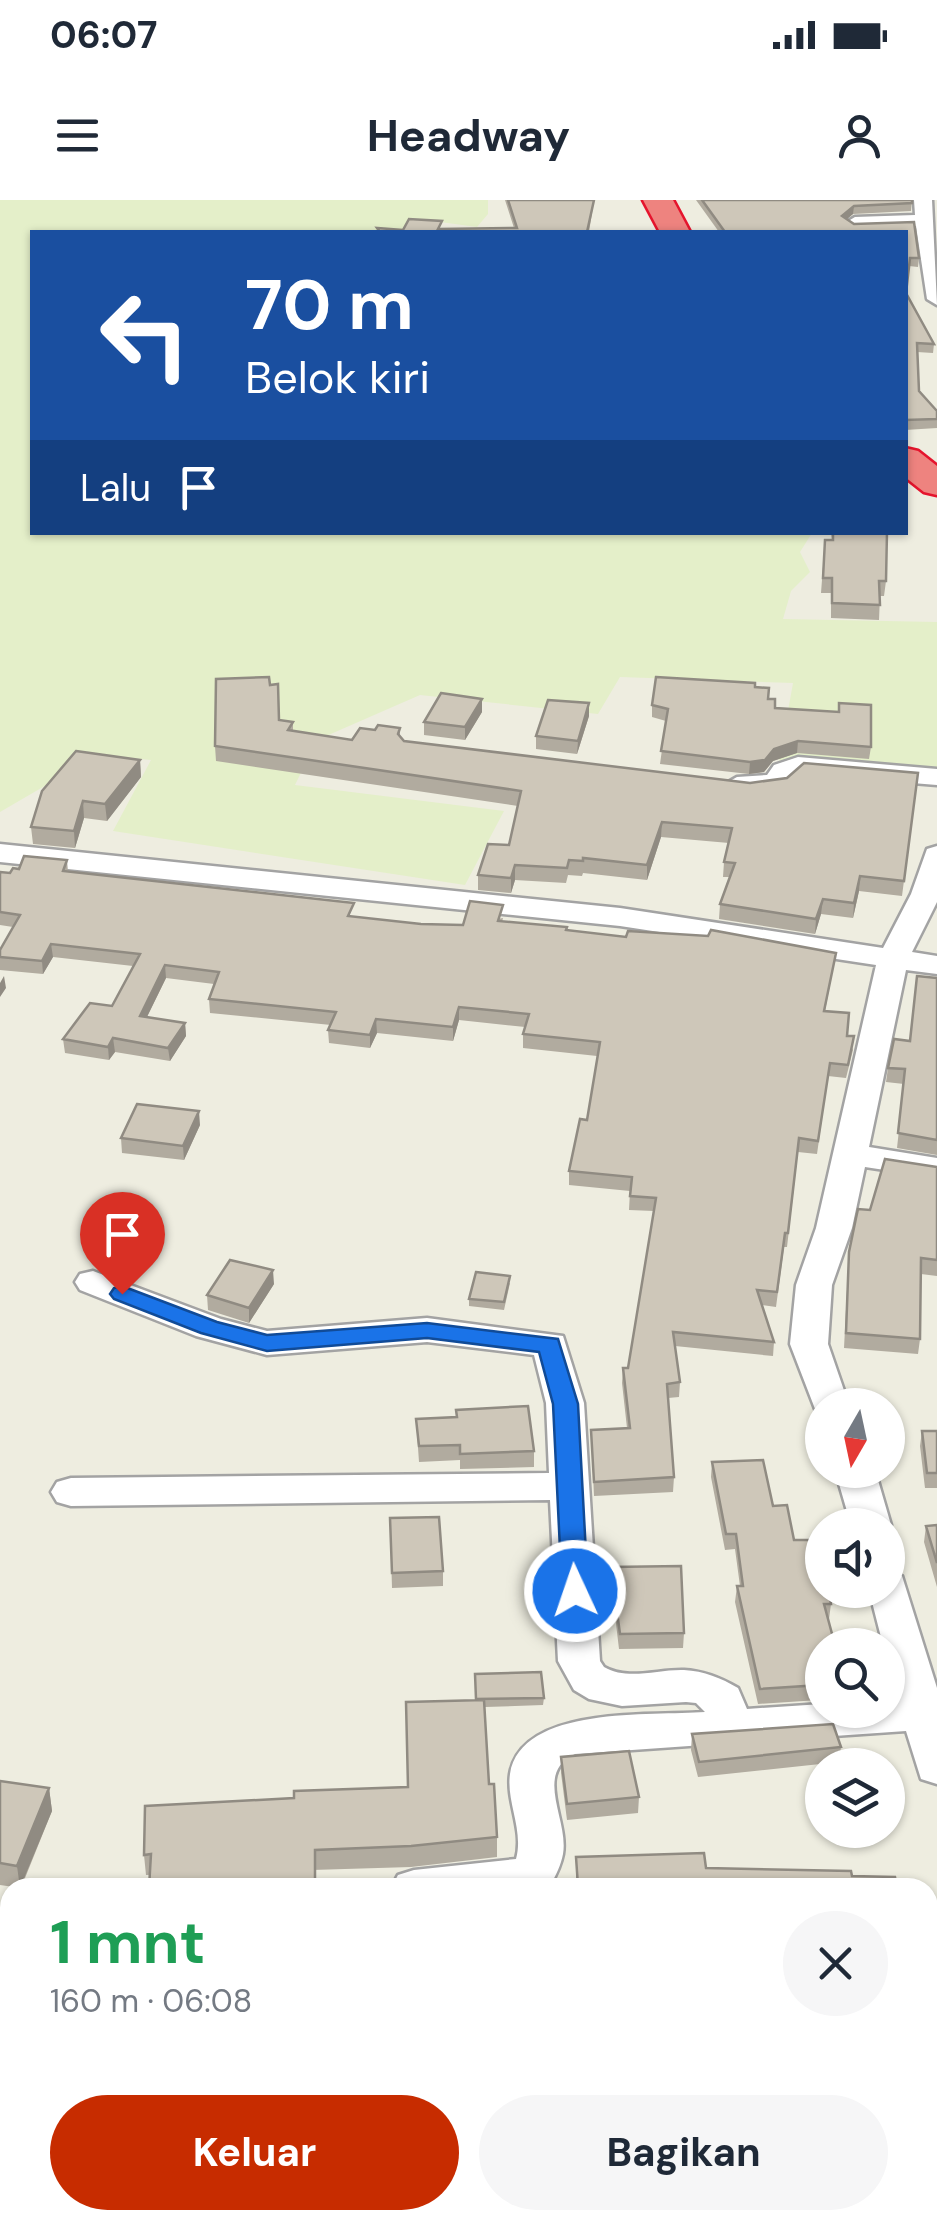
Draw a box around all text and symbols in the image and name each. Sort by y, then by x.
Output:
text: 06:07 [50,10,157,60]
text: Headway [367,106,570,165]
icon: menu [50,108,105,163]
icon: person [832,108,887,163]
text: 70 m [245,260,414,351]
icon: left [80,270,210,400]
text: Belok kiri [245,348,430,407]
icon: arrive [171,460,226,515]
text: Lalu [80,463,151,513]
pin [80,1192,165,1295]
icon: arrive [95,1207,150,1262]
north arrow [805,1388,905,1488]
map controls [805,1388,905,1848]
button: sound [805,1508,905,1608]
position arrow [523,1539,627,1643]
button: search [805,1628,905,1728]
button: layers [805,1748,905,1848]
text: 1 mnt [50,1903,205,1982]
button: close [783,1911,888,2016]
text: 160 m · 06:08 [50,1980,252,2022]
button: Keluar [50,2095,459,2210]
button: Bagikan [479,2095,888,2210]

